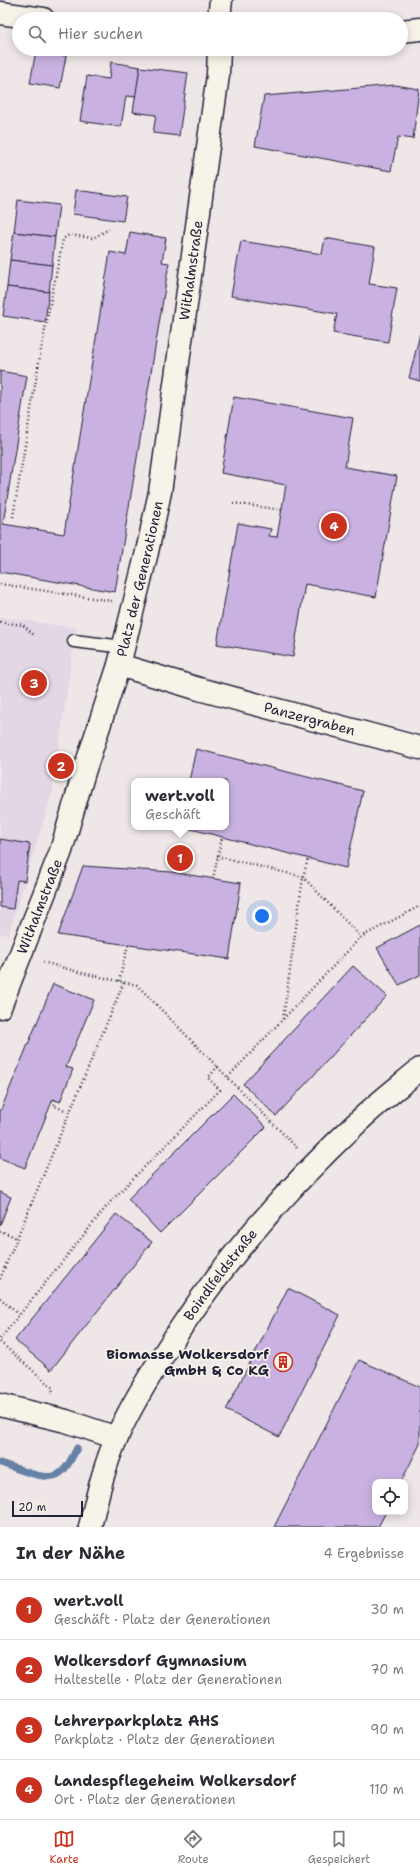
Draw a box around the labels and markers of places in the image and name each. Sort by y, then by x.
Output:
pin: 4 [321,511,347,541]
pin: 3 [21,668,47,698]
pin: 2 [48,751,74,781]
pin: 1 [167,843,193,873]
place label: Biomasse Wolkersdorf GmbH & Co KG [106,1345,269,1379]
building icon: Biomasse Wolkersdorf GmbH & Co KG [272,1351,294,1373]

